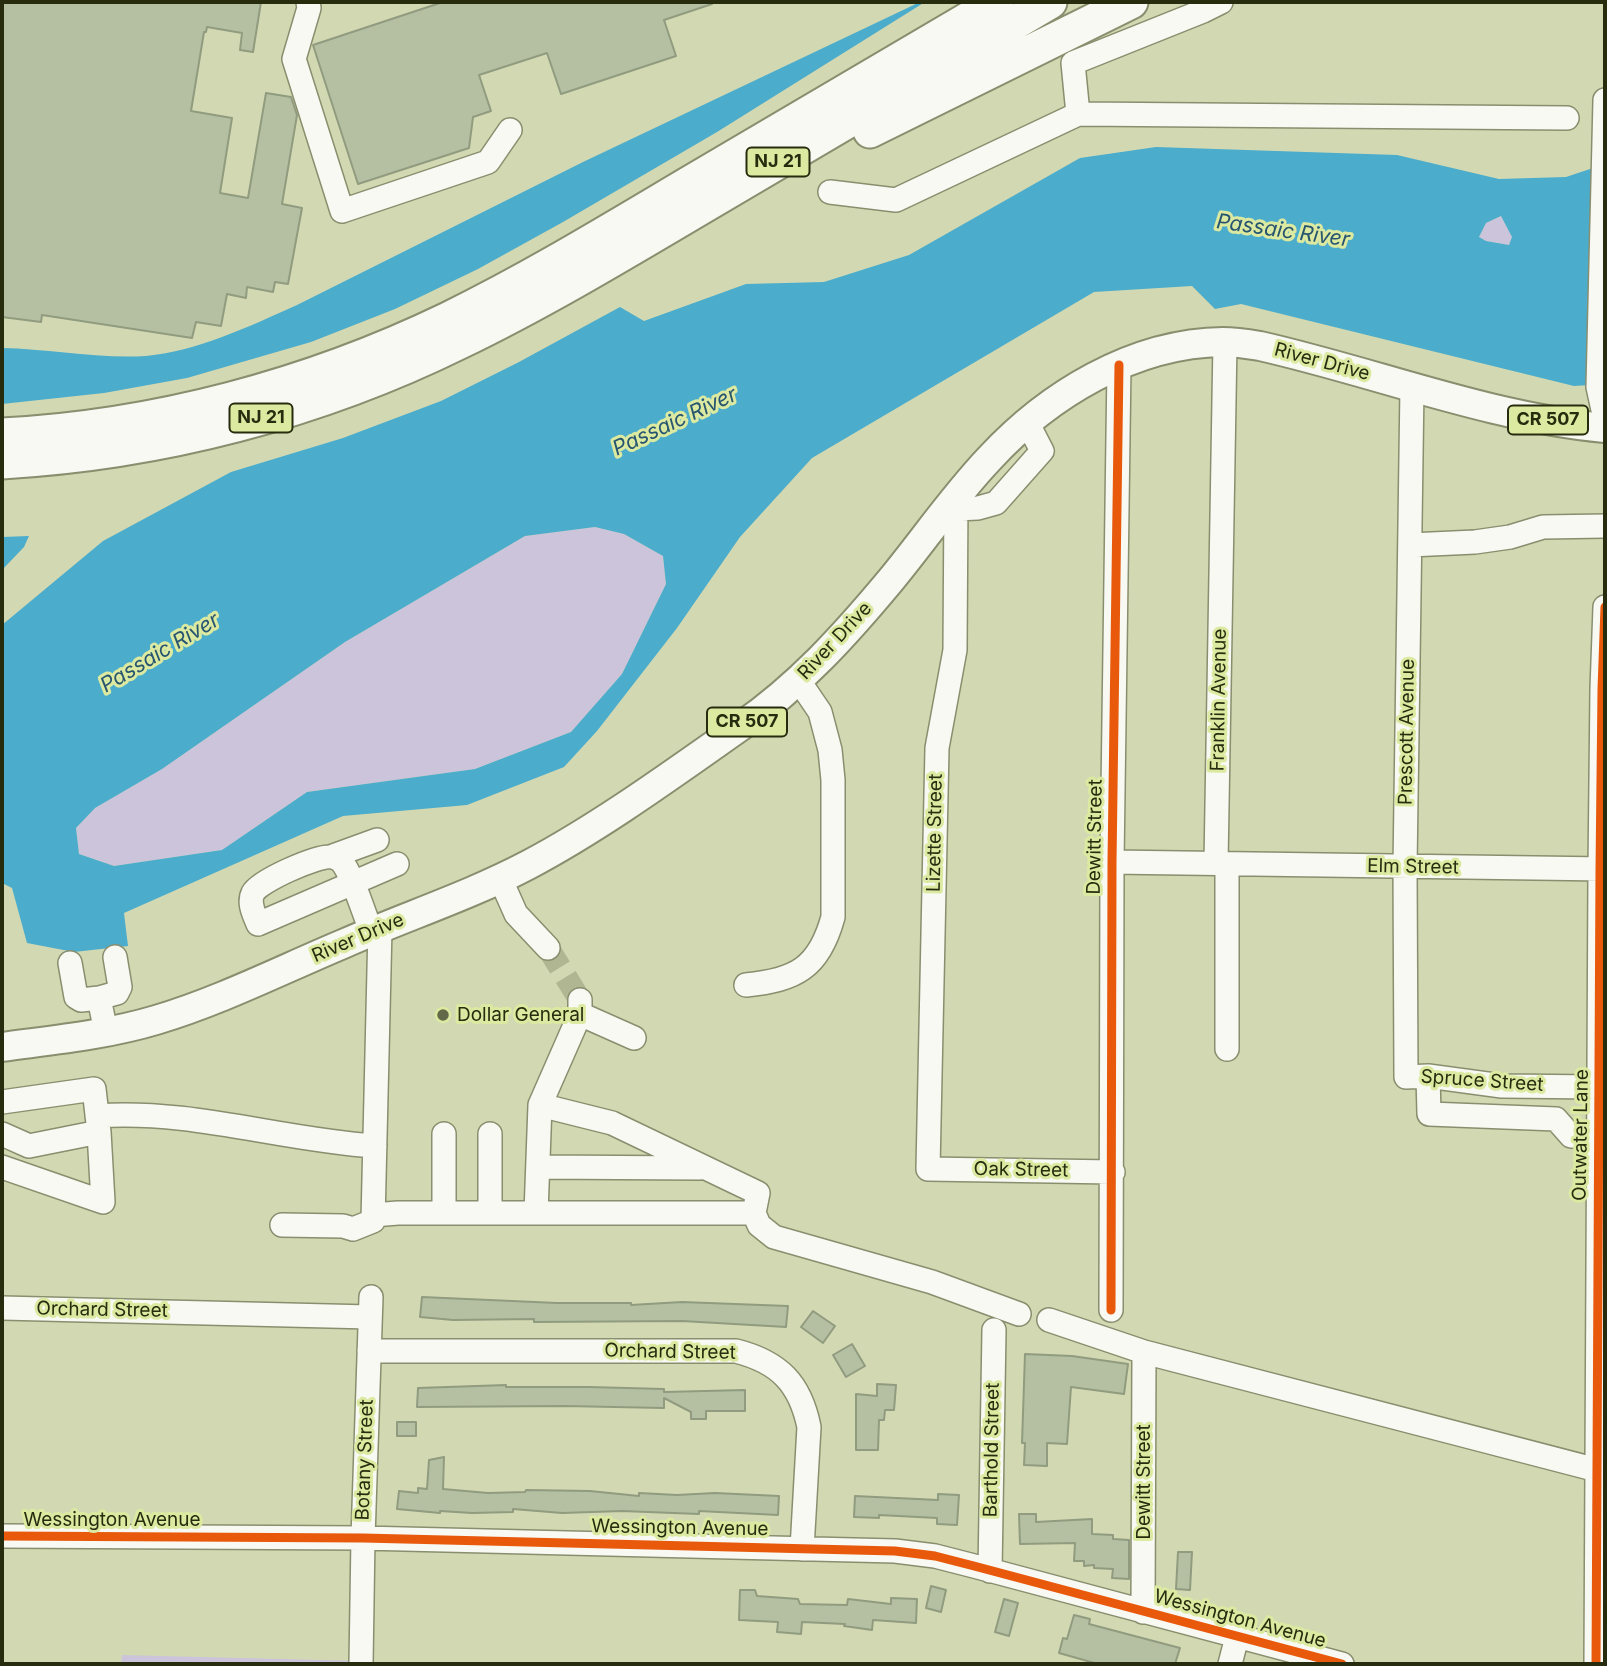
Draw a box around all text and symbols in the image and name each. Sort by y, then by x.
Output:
road number: NJ 21 [746,148,810,176]
water label: Passaic River [1215,209,1351,253]
street label: River Drive [1272,338,1372,386]
water label: Passaic River [609,382,741,462]
road number: NJ 21 [230,404,292,432]
road number: CR 507 [1508,406,1588,434]
street label: River Drive [793,597,877,685]
water label: Passaic River [96,608,224,698]
street label: Franklin Avenue [1206,628,1232,772]
street label: Prescott Avenue [1394,659,1420,805]
road number: CR 507 [707,708,787,736]
street label: Lizette Street [923,774,947,892]
street label: Dewitt Street [1083,779,1107,895]
street label: Elm Street [1367,855,1459,879]
street label: River Drive [309,908,407,968]
place label: Dollar General [457,1004,584,1026]
marker: Dollar General [435,1007,451,1023]
street label: Spruce Street [1420,1065,1544,1097]
street label: Outwater Lane [1568,1069,1594,1201]
street label: Oak Street [974,1158,1068,1182]
street label: Orchard Street [36,1297,168,1323]
street label: Orchard Street [604,1339,736,1365]
street label: Barthold Street [979,1383,1005,1517]
street label: Botany Street [351,1399,379,1521]
street label: Dewitt Street [1133,1424,1155,1540]
street label: Wessington Avenue [23,1509,201,1531]
street label: Wessington Avenue [591,1515,769,1541]
street label: Wessington Avenue [1152,1585,1328,1653]

